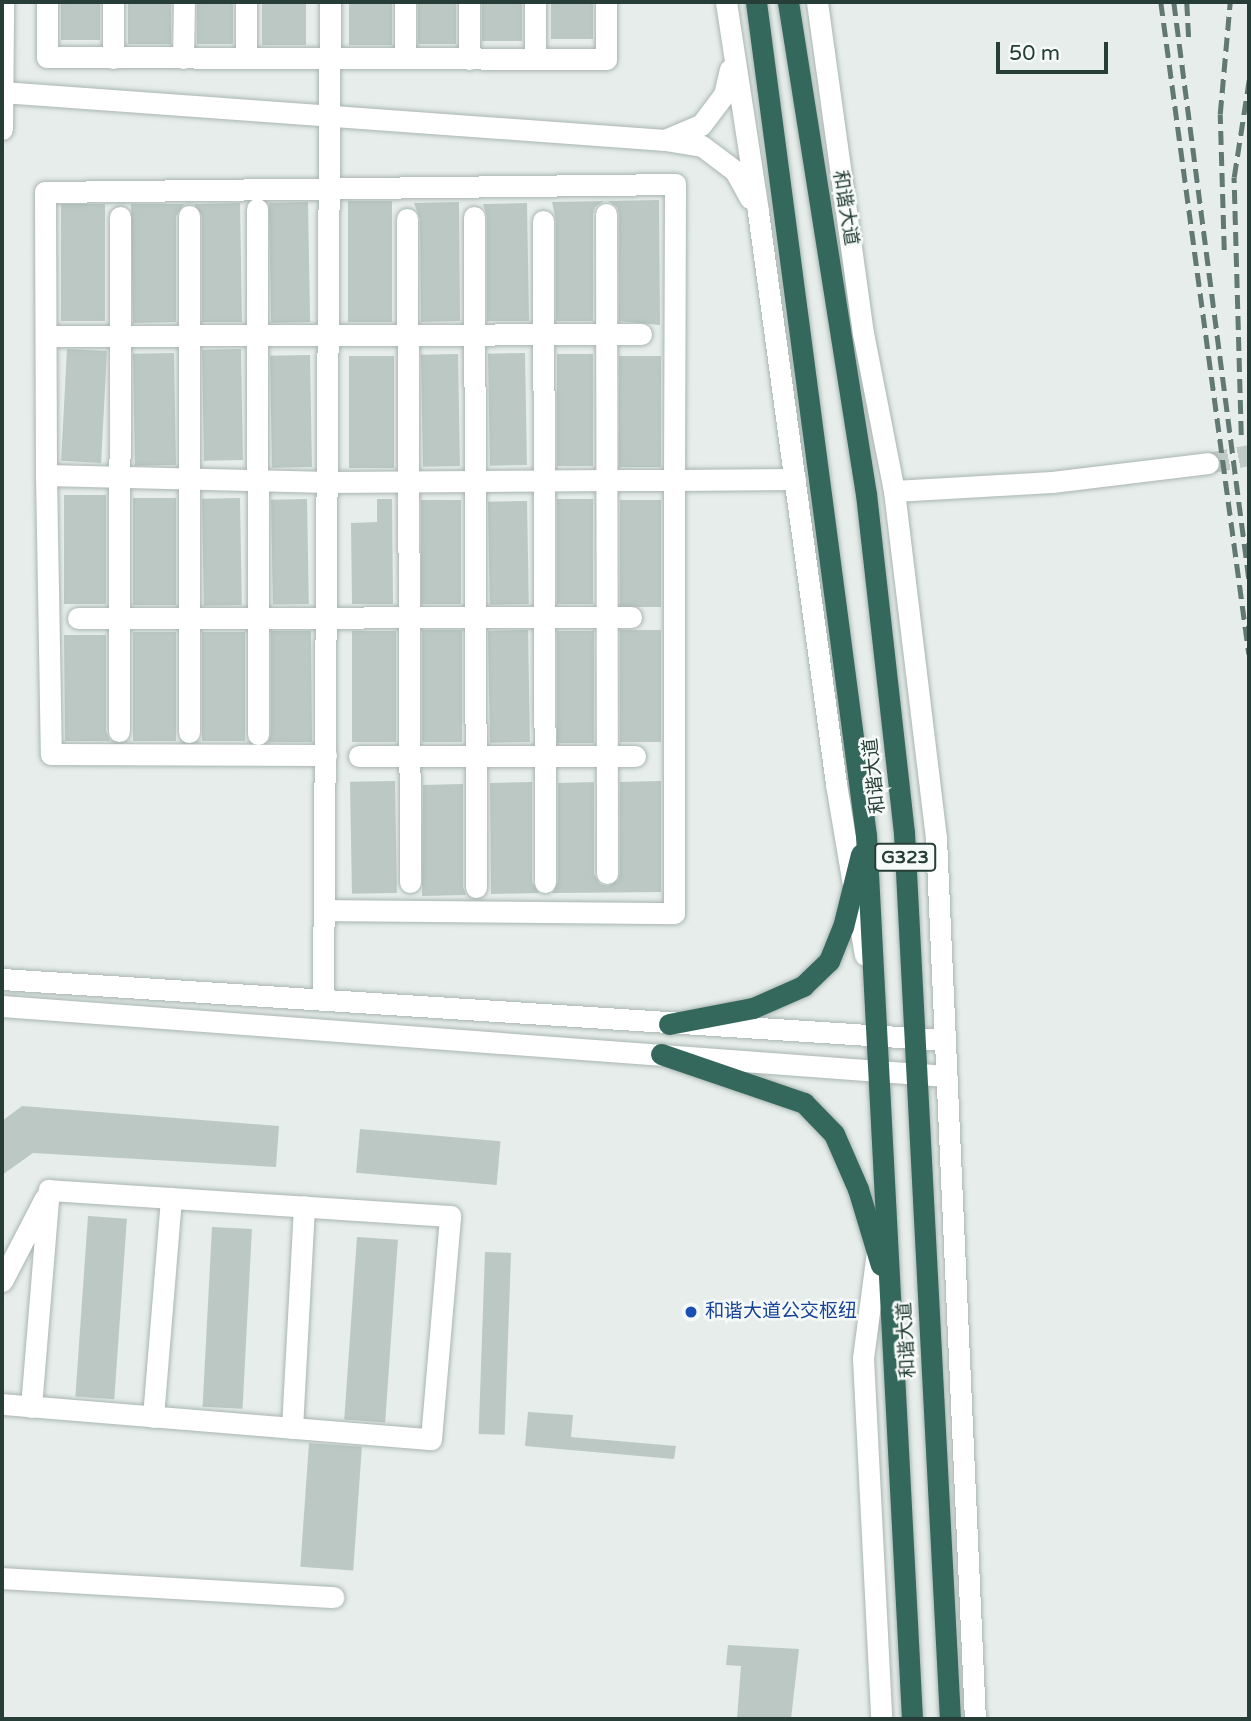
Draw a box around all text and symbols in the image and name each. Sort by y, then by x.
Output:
scale bar [999,28,1111,72]
text: 50 m [1009,41,1060,66]
street label: 和谐大道 [828,169,862,247]
street label: 和谐大道 [860,737,890,815]
road number: G323 [874,842,936,872]
place label: 和谐大道公交枢纽 [705,1301,857,1323]
street label: 和谐大道 [894,1301,920,1379]
marker: 和谐大道公交枢纽 [683,1304,699,1320]

